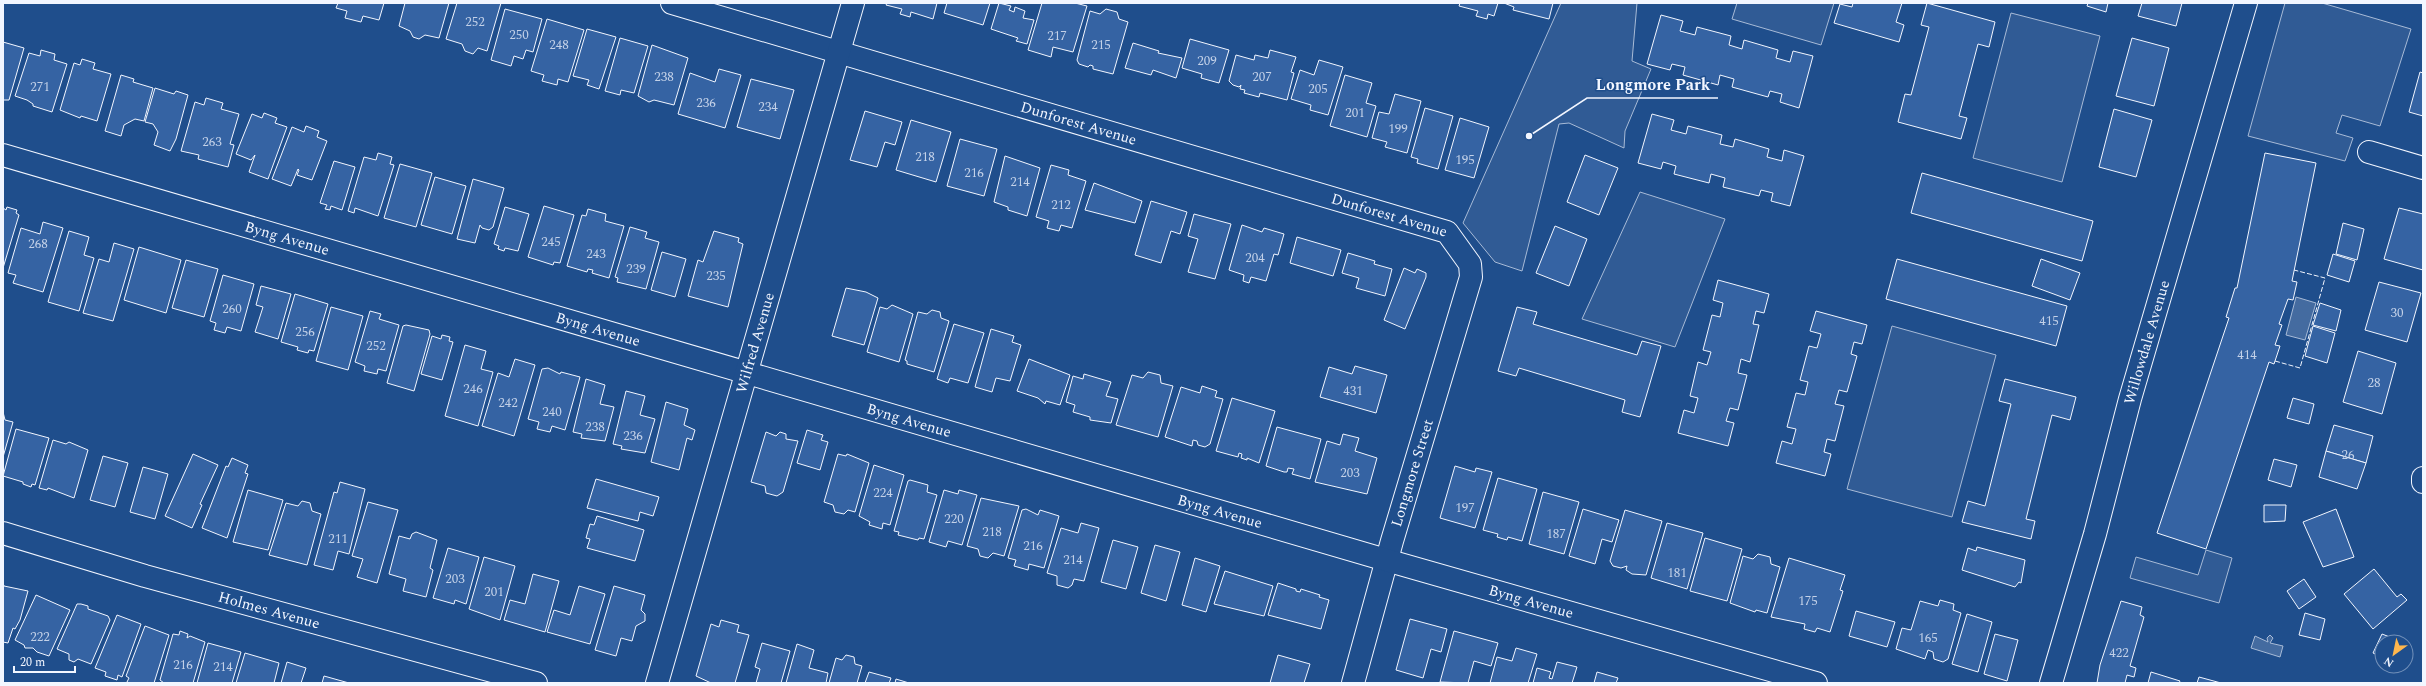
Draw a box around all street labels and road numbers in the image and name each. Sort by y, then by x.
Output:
street label: Dunforest Avenue [1018,96,1139,152]
street label: Dunforest Avenue [1328,187,1450,243]
street label: Byng Avenue [242,215,332,262]
street label: Willowdale Avenue [2118,278,2176,407]
street label: Wilfred Avenue [730,290,781,396]
street label: Byng Avenue [553,306,643,353]
street label: Byng Avenue [864,397,954,444]
street label: Longmore Street [1385,416,1440,530]
street label: Byng Avenue [1175,489,1265,535]
street label: Byng Avenue [1486,579,1576,625]
street label: Holmes Avenue [215,586,322,635]

